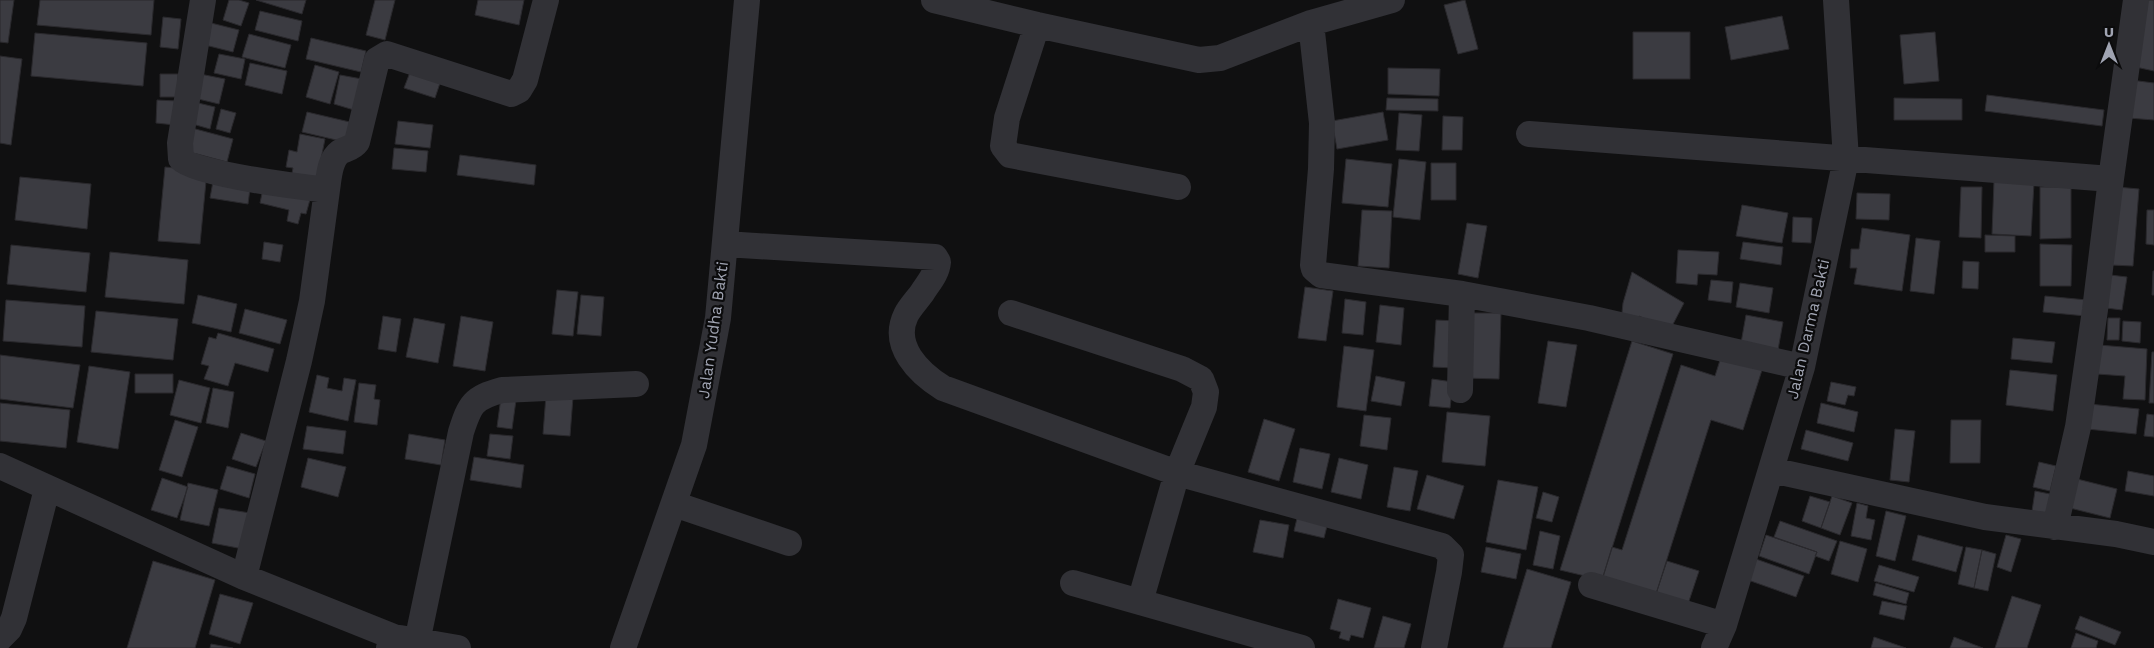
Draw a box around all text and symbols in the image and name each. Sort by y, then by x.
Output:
north arrow [2084,20,2134,70]
text: U [2104,24,2114,40]
street label: Jalan Darma Bakti [1783,257,1833,401]
street label: Jalan Yudha Bakti [694,260,732,400]

